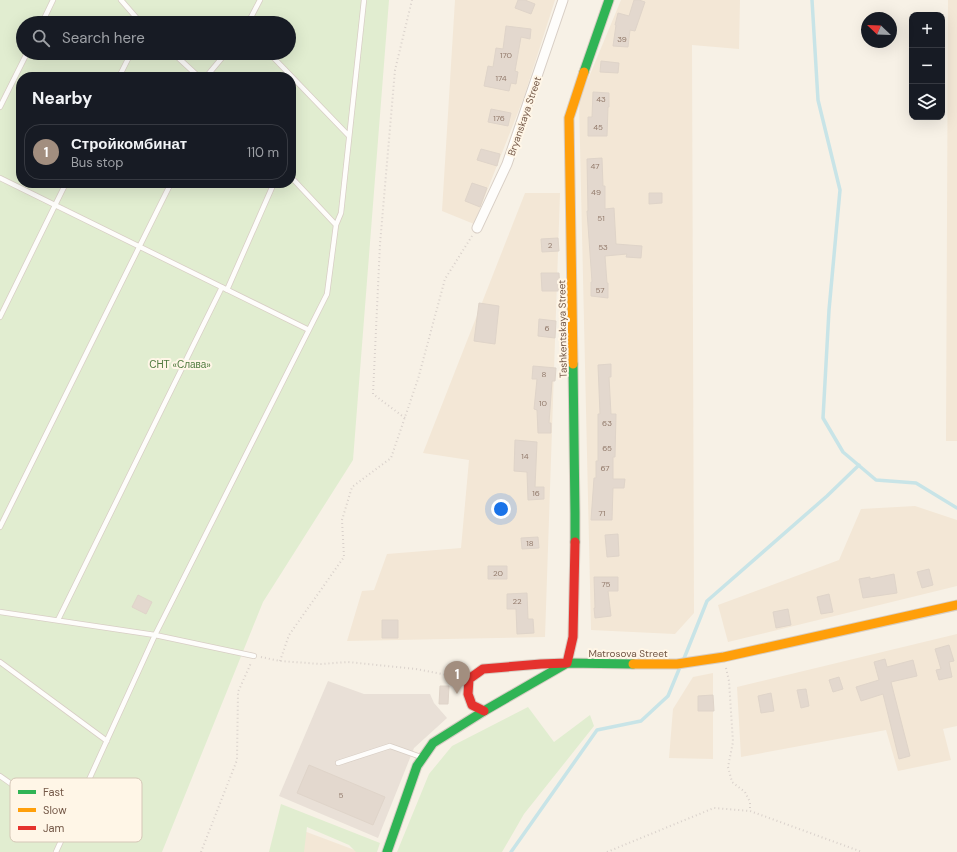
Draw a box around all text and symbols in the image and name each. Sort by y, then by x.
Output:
north arrow [861,12,897,48]
map controls [909,12,945,120]
button: + [909,12,945,48]
search box [16,16,296,60]
icon: search [30,27,52,49]
text: Search here [62,28,145,48]
house number: 39 [617,34,627,44]
button: − [909,48,945,84]
house number: 170 [500,50,513,60]
house number: 174 [495,73,507,83]
street label: Bryanskaya Street [505,75,544,158]
button: layers [909,84,945,120]
text: Nearby [32,87,92,109]
house number: 43 [596,94,606,104]
house number: 176 [493,113,505,123]
house number: 45 [593,122,603,132]
text: Стройкомбинат [71,134,187,154]
text: 1 [44,144,48,161]
text: 110 m [247,144,279,161]
text: Bus stop [71,154,123,171]
house number: 47 [590,161,600,171]
house number: 49 [591,187,601,197]
house number: 51 [597,213,605,223]
house number: 2 [548,240,553,250]
house number: 53 [598,242,608,252]
street label: Tashkentskaya Street [555,280,570,378]
house number: 57 [595,285,605,295]
house number: 6 [544,323,550,333]
park label: СНТ «Слава» [149,358,211,371]
house number: 8 [542,369,547,379]
house number: 10 [539,398,548,408]
house number: 63 [602,418,612,428]
house number: 65 [602,443,612,453]
house number: 14 [521,451,529,461]
house number: 67 [600,463,610,473]
house number: 16 [532,488,540,498]
your location [491,499,511,519]
house number: 71 [599,508,605,518]
house number: 18 [526,538,534,548]
house number: 20 [493,568,504,578]
house number: 75 [602,579,611,589]
house number: 22 [512,596,522,606]
street label: Matrosova Street [588,647,668,660]
pin: 1 [444,661,470,694]
legend [10,778,142,842]
text: Fast [43,785,64,799]
house number: 5 [339,790,344,800]
text: Slow [43,803,67,817]
text: Jam [43,821,64,835]

